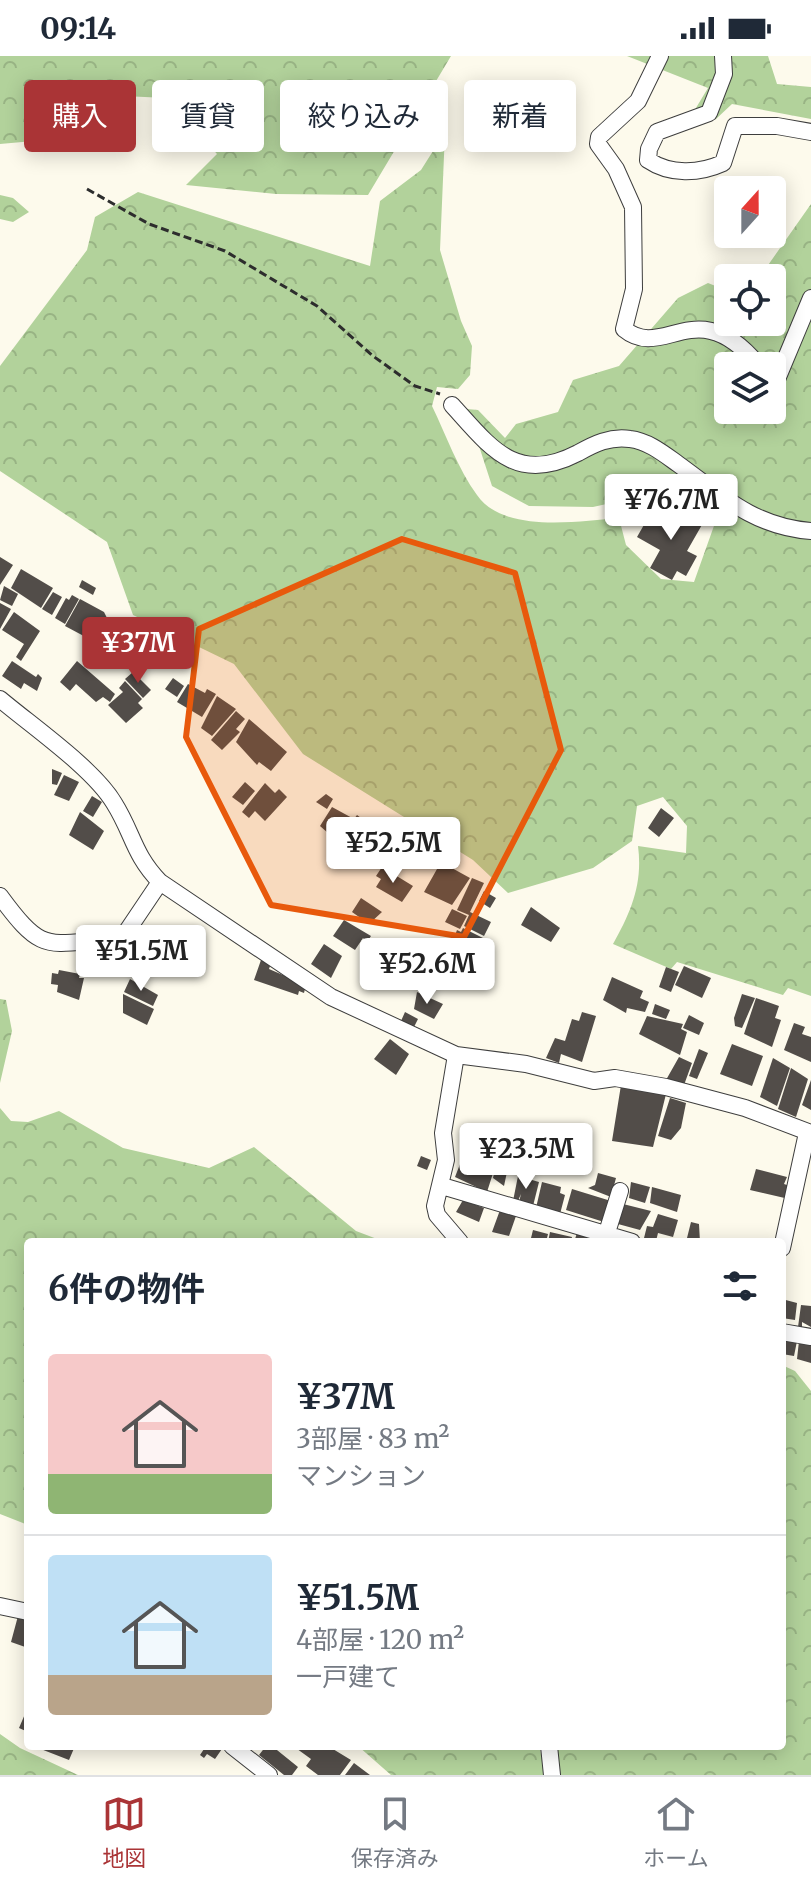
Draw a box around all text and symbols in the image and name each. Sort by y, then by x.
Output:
text: 09:14 [40,9,116,47]
chip: 購入 [24,80,136,152]
chip: 賃貸 [152,80,264,152]
chip: 絞り込み [280,80,448,152]
chip: 新着 [464,80,576,152]
north arrow [714,176,786,248]
map controls [714,176,786,424]
button: locate [714,264,786,336]
button: layers [714,352,786,424]
pin: ¥76.7M [606,474,736,542]
text: ¥76.7M [623,483,719,516]
pin: ¥37M [91,617,185,685]
text: ¥37M [100,626,176,659]
pin: ¥52.5M [328,817,458,885]
text: ¥52.5M [344,826,442,859]
pin: ¥51.5M [76,925,206,993]
text: ¥51.5M [94,934,188,967]
pin: ¥52.6M [362,938,492,1006]
text: ¥52.6M [378,947,476,980]
pin: ¥23.5M [461,1123,591,1191]
text: ¥23.5M [478,1132,574,1165]
icon: filters [718,1264,762,1308]
text: 6件の物件 [48,1268,205,1310]
text: ¥37M [296,1376,395,1418]
icon: home [112,1386,208,1482]
text: 3部屋 · 83 m² [296,1422,449,1455]
text: マンション [296,1459,426,1492]
text: ¥51.5M [296,1577,419,1619]
icon: home [112,1587,208,1683]
text: 4部屋 · 120 m² [296,1623,464,1656]
text: 一戸建て [296,1660,400,1693]
tab: 地図 [102,1792,146,1872]
tab: 保存済み [351,1792,439,1872]
tab: ホーム [643,1792,709,1872]

